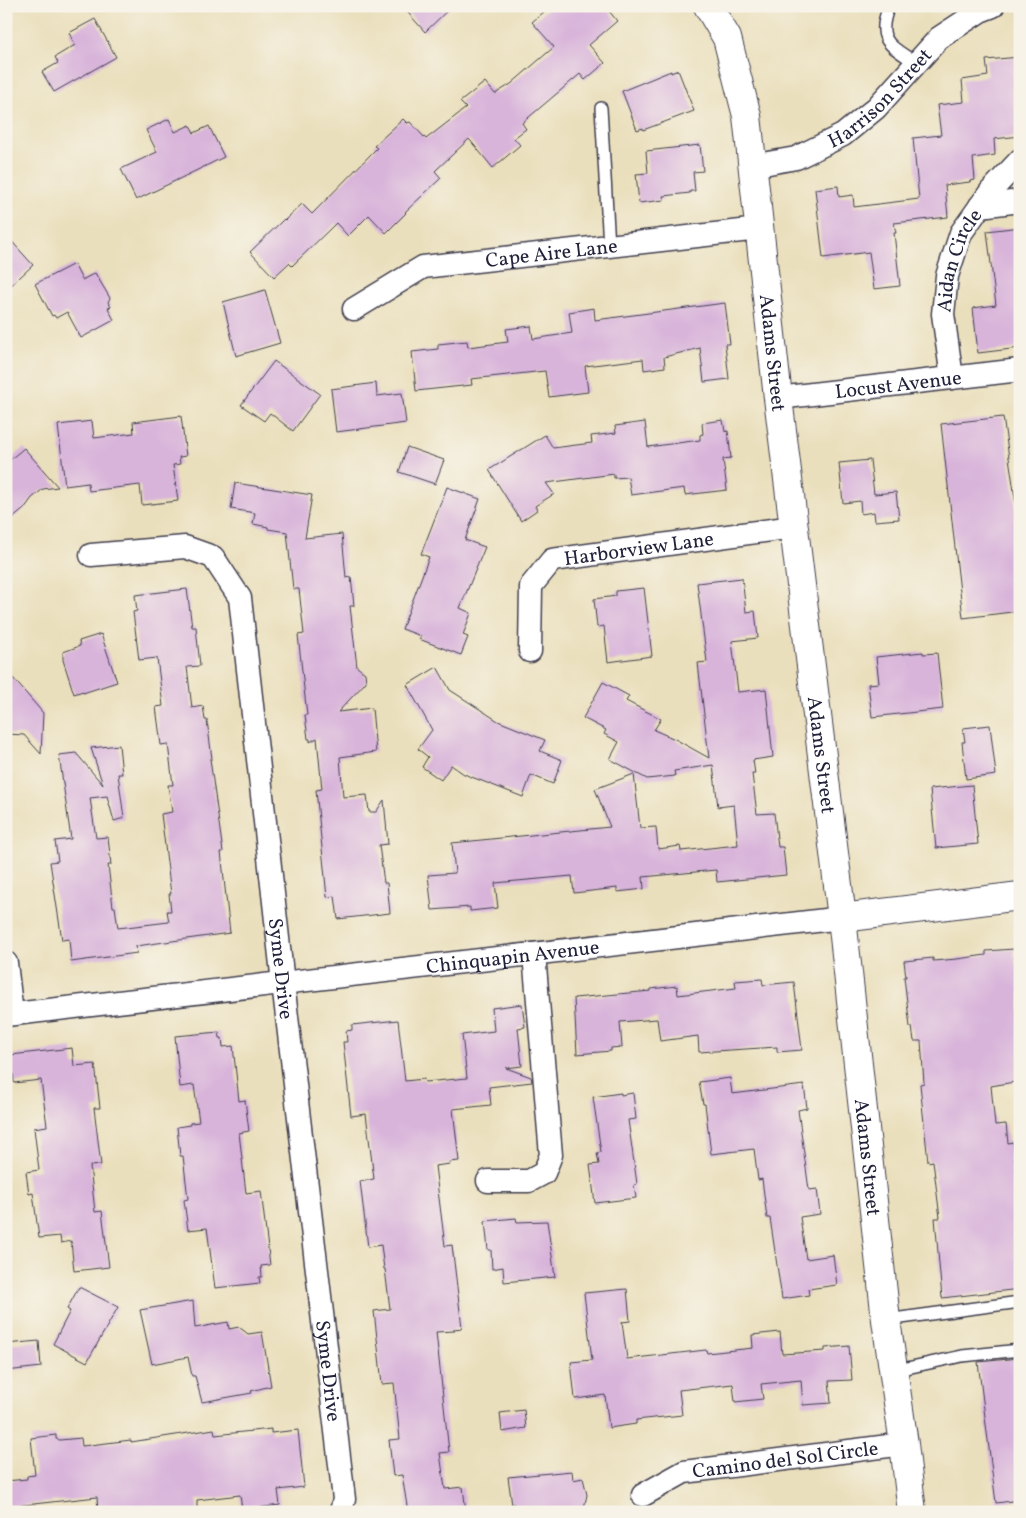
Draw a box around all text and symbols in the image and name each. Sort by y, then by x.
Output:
street label: Harrison Street [824,43,939,156]
street label: Aidan Circle [931,204,990,314]
street label: Cape Aire Lane [484,233,619,276]
street label: Adams Street [751,293,792,413]
street label: Locust Avenue [834,365,963,407]
street label: Harborview Lane [562,526,716,574]
street label: Adams Street [799,695,841,815]
street label: Syme Drive [260,917,299,1021]
street label: Chinquapin Avenue [425,934,601,982]
street label: Adams Street [846,1097,887,1217]
street label: Syme Drive [307,1319,347,1423]
street label: Camino del Sol Circle [691,1435,880,1487]

